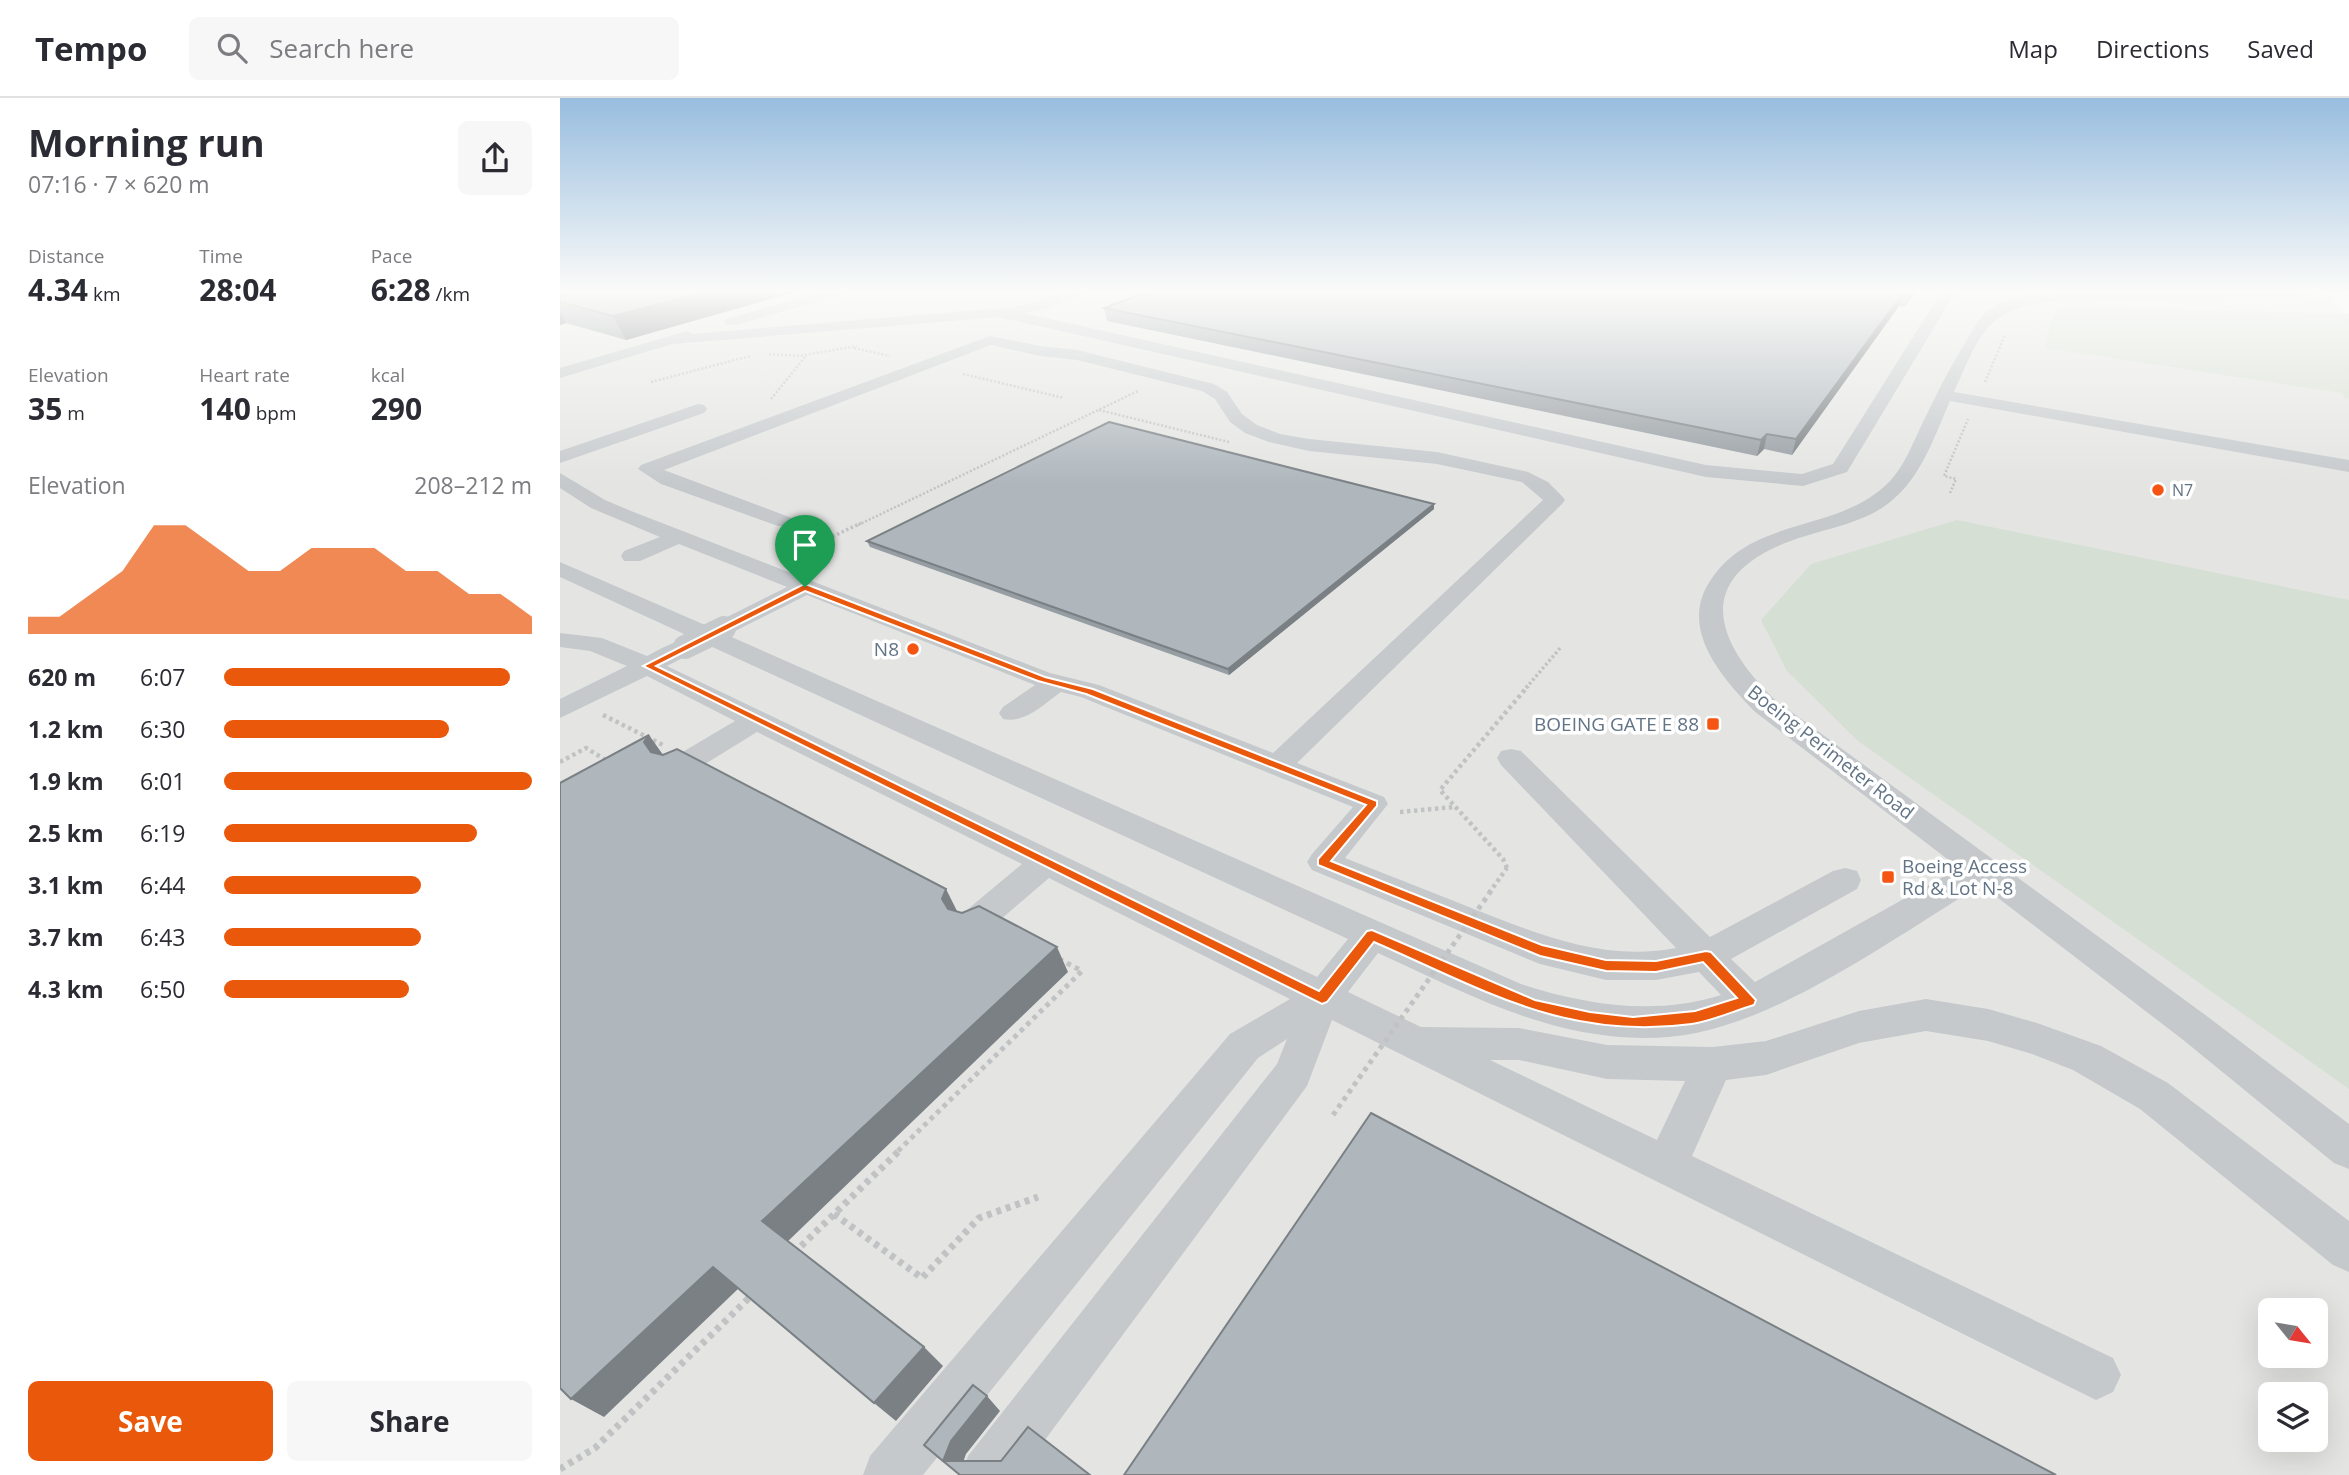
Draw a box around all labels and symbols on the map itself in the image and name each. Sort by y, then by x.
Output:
place label: N7 [2172,479,2193,501]
marker: N7 [2150,482,2166,498]
pin [775,515,835,587]
place label: N8 [874,636,899,662]
marker: N8 [905,641,921,657]
street label: Boeing Perimeter Road [1742,679,1920,825]
place label: BOEING GATE E 88 [1534,711,1699,737]
marker: BOEING GATE E 88 [1705,716,1721,732]
place label: Boeing Access Rd & Lot N-8 [1902,853,2027,901]
marker: Boeing Access Rd & Lot N-8 [1880,869,1896,885]
north arrow [2258,1298,2328,1368]

